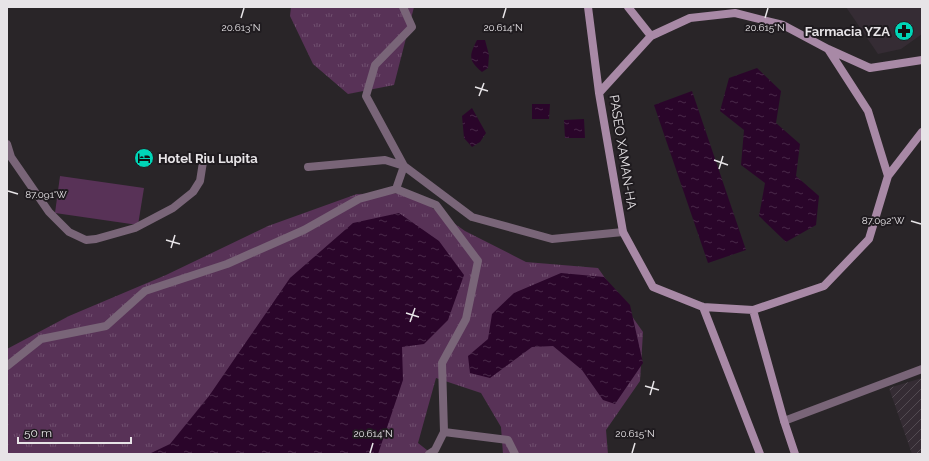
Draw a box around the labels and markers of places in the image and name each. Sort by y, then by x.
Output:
pharmacy icon: Farmacia YZA [893,20,915,42]
place label: Farmacia YZA [805,24,890,39]
hotel icon: Hotel Riu Lupita [133,147,155,169]
place label: Hotel Riu Lupita [158,151,258,166]

